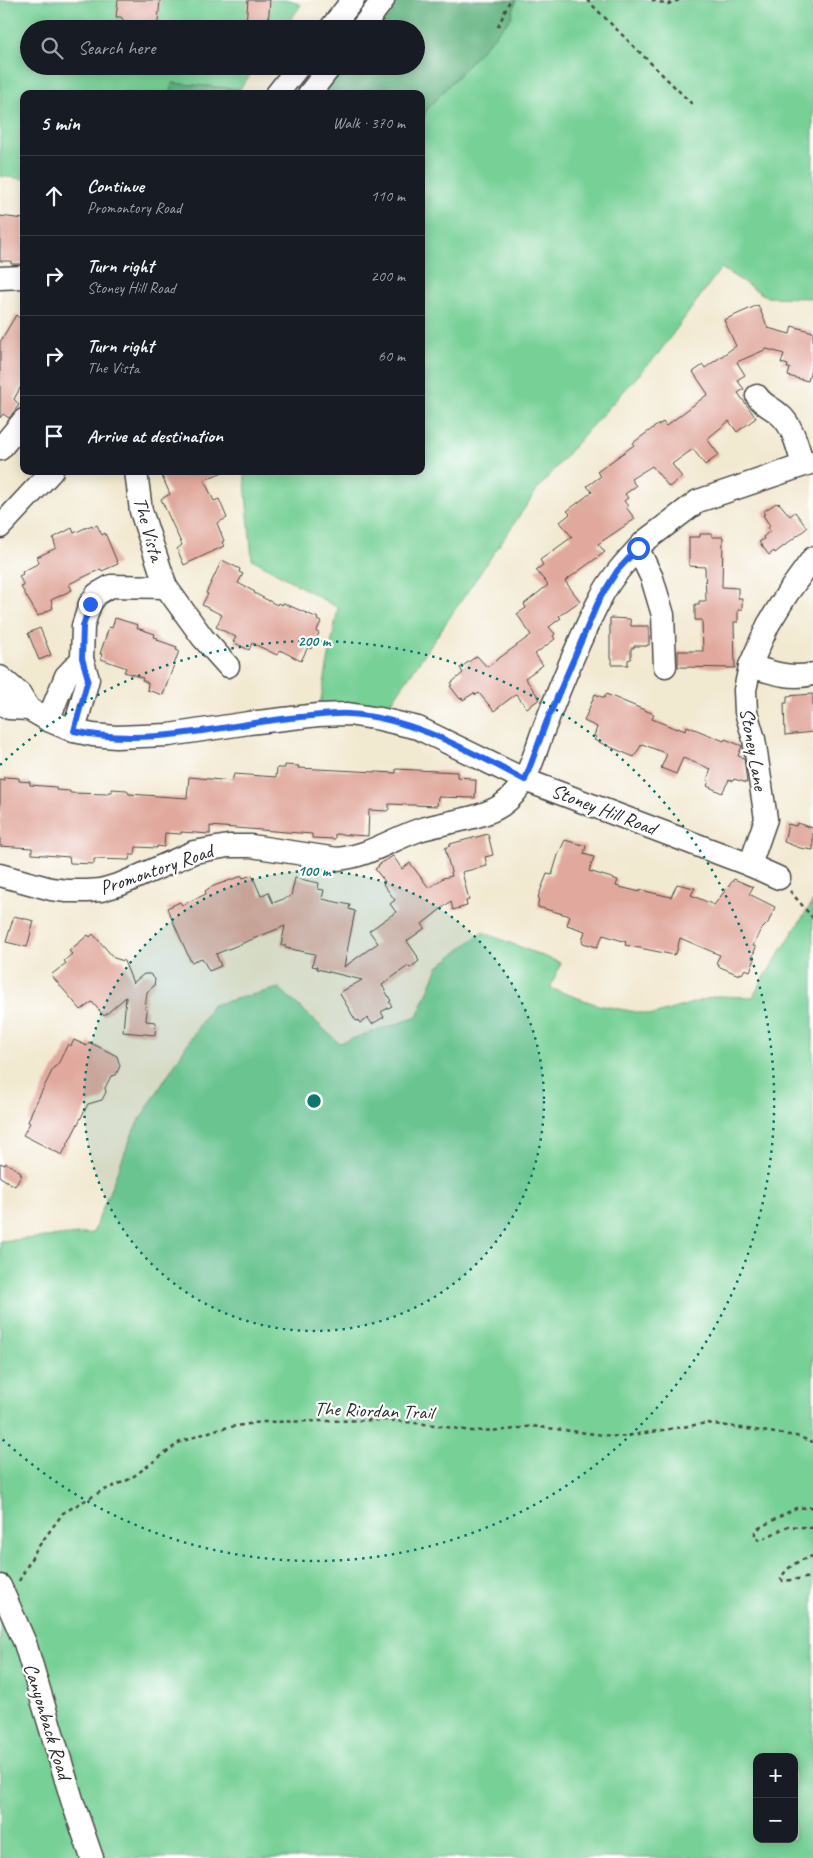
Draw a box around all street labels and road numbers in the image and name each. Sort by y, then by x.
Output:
street label: The Vista [127,494,170,566]
street label: Stoney Lane [734,706,773,794]
street label: Stoney Hill Road [548,778,663,842]
street label: Promontory Road [96,837,219,900]
street label: The Riordan Trail [314,1396,438,1425]
street label: Canyonback Road [18,1660,78,1785]

